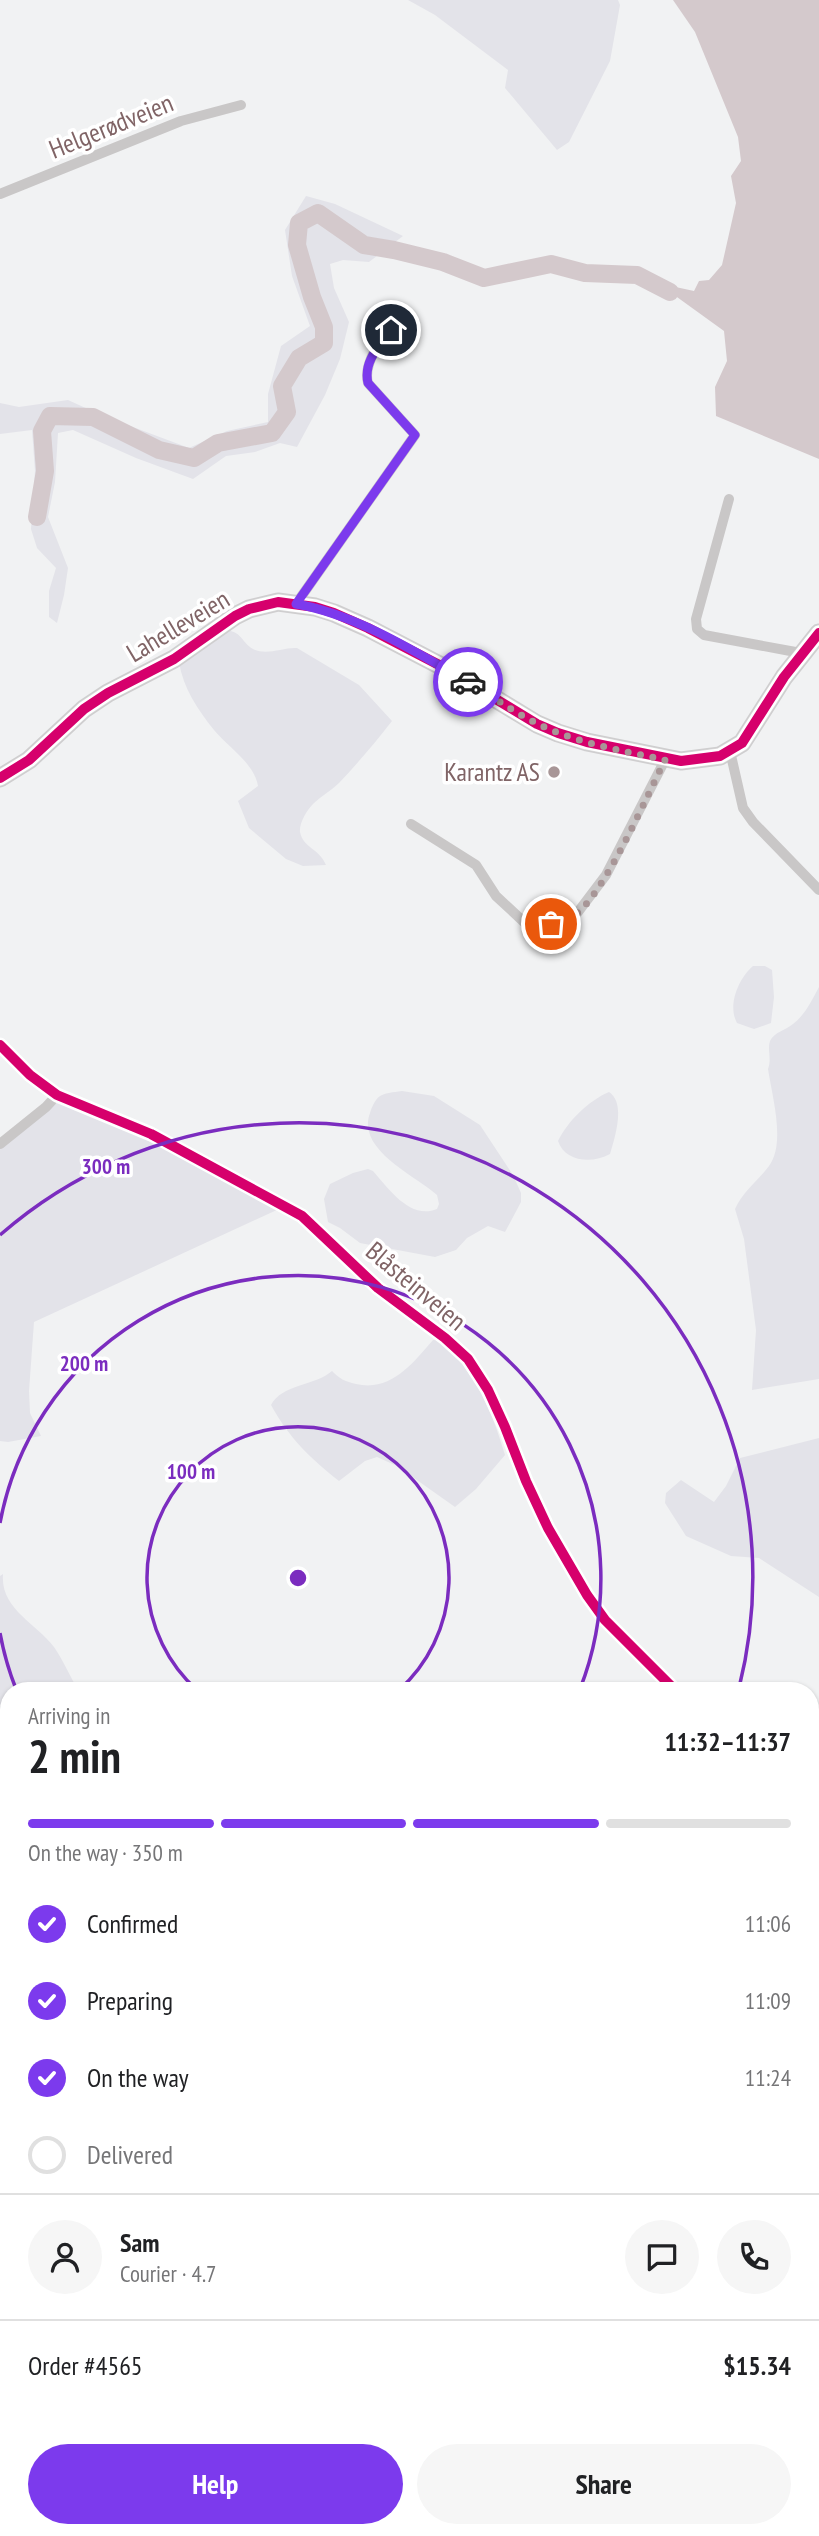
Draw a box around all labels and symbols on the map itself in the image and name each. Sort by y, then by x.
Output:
street label: Helgerødveien [44,86,178,165]
pin [361,300,421,360]
street label: Lahelleveien [120,582,235,669]
courier [433,647,503,717]
place label: Karantz AS [444,755,540,788]
marker: Karantz AS [546,764,562,780]
pin [521,894,581,954]
text: 300 m [82,1153,130,1180]
street label: Blåsteinveien [359,1234,473,1337]
text: 200 m [60,1350,108,1377]
text: 100 m [167,1458,215,1485]
centre of rings [286,1566,310,1590]

